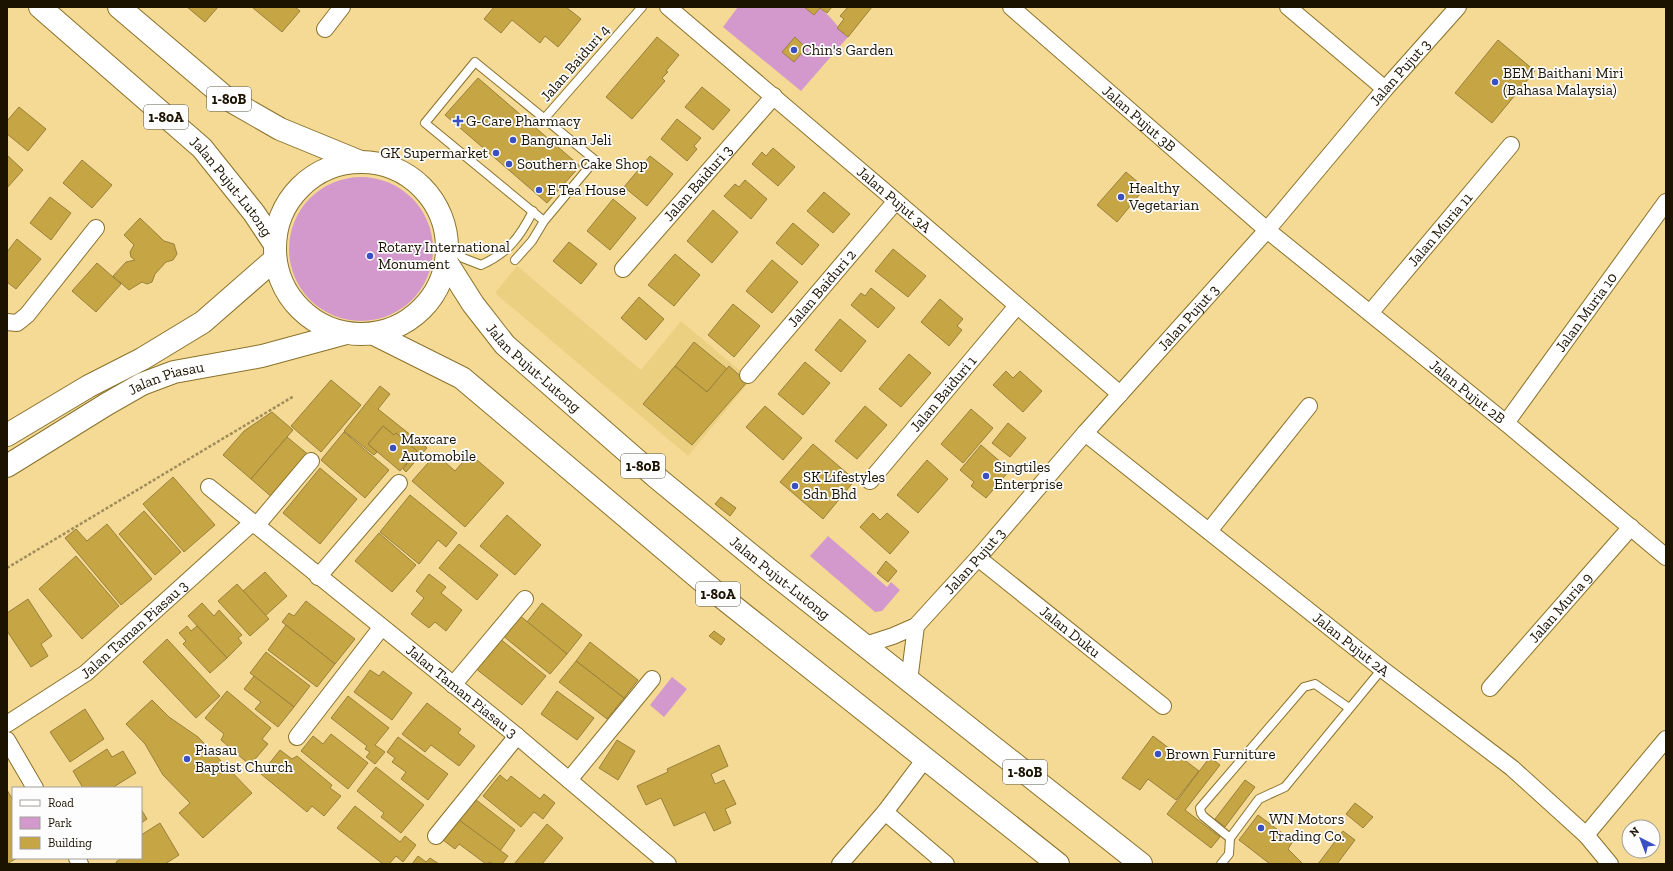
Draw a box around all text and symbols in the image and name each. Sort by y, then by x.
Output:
street label: Jalan Baiduri 4 [537,21,613,105]
street label: Jalan Pujut 3 [1366,35,1434,109]
place label: Chin's Garden [802,41,894,59]
marker: Chin's Garden [789,45,799,55]
place label: BEM Baithani Miri (Bahasa Malaysia) [1503,64,1623,99]
marker: BEM Baithani Miri (Bahasa Malaysia) [1490,77,1500,87]
street label: Jalan Pujut 3B [1099,82,1180,156]
road number: 1-80B [207,87,251,111]
road number: 1-80A [144,105,188,129]
place label: G-Care Pharmacy [466,112,581,130]
marker: G-Care Pharmacy [453,116,463,126]
place label: Bangunan Jeli [521,131,612,149]
street label: Jalan Pujut-Lutong [186,132,276,240]
marker: Bangunan Jeli [508,135,518,145]
street label: Jalan Baiduri 3 [660,141,736,225]
place label: GK Supermarket [380,144,488,162]
marker: GK Supermarket [491,148,501,158]
place label: Southern Cake Shop [517,155,648,173]
marker: Southern Cake Shop [504,159,514,169]
street label: Jalan Pujut 3A [853,163,935,237]
place label: Healthy Vegetarian [1128,179,1200,214]
place label: E Tea House [547,181,626,199]
marker: E Tea House [534,185,544,195]
street label: Jalan Muria 11 [1404,189,1476,270]
marker: Healthy Vegetarian [1116,192,1126,202]
place label: Rotary International Monument [378,238,510,273]
street label: Jalan Baiduri 2 [784,246,860,330]
marker: Rotary International Monument [365,251,375,261]
street label: Jalan Muria 10 [1552,269,1621,355]
street label: Jalan Pujut 3 [1154,281,1223,354]
street label: Jalan Pujut-Lutong [482,320,585,416]
street label: Jalan Baiduri 1 [906,352,981,435]
street label: Jalan Pujut 2B [1426,356,1509,428]
street label: Jalan Piasau [125,358,206,399]
place label: Maxcare Automobile [401,430,476,465]
marker: Maxcare Automobile [388,443,398,453]
road number: 1-80B [621,454,665,478]
place label: Singtiles Enterprise [994,458,1063,493]
place label: SK Lifestyles Sdn Bhd [803,468,885,503]
marker: Singtiles Enterprise [981,471,991,481]
marker: SK Lifestyles Sdn Bhd [790,481,800,491]
street label: Jalan Pujut 3 [941,524,1009,598]
street label: Jalan Pujut-Lutong [726,532,834,624]
street label: Jalan Muria 9 [1525,569,1596,646]
street label: Jalan Taman Piasau 3 [78,576,191,683]
road number: 1-80A [696,582,740,606]
street label: Jalan Duku [1036,602,1104,662]
street label: Jalan Pujut 2A [1309,609,1393,681]
street label: Jalan Taman Piasau 3 [402,641,521,742]
place label: Piasau Baptist Church [195,741,294,776]
place label: Brown Furniture [1166,745,1276,763]
marker: Brown Furniture [1153,749,1163,759]
marker: Piasau Baptist Church [182,754,192,764]
road number: 1-80B [1003,760,1047,784]
legend [12,787,142,859]
text: Road [48,796,74,810]
place label: WN Motors Trading Co. [1269,810,1345,845]
text: Park [48,816,73,830]
north arrow [1621,819,1661,859]
marker: WN Motors Trading Co. [1256,823,1266,833]
text: N [1627,824,1643,840]
text: Building [48,836,92,850]

